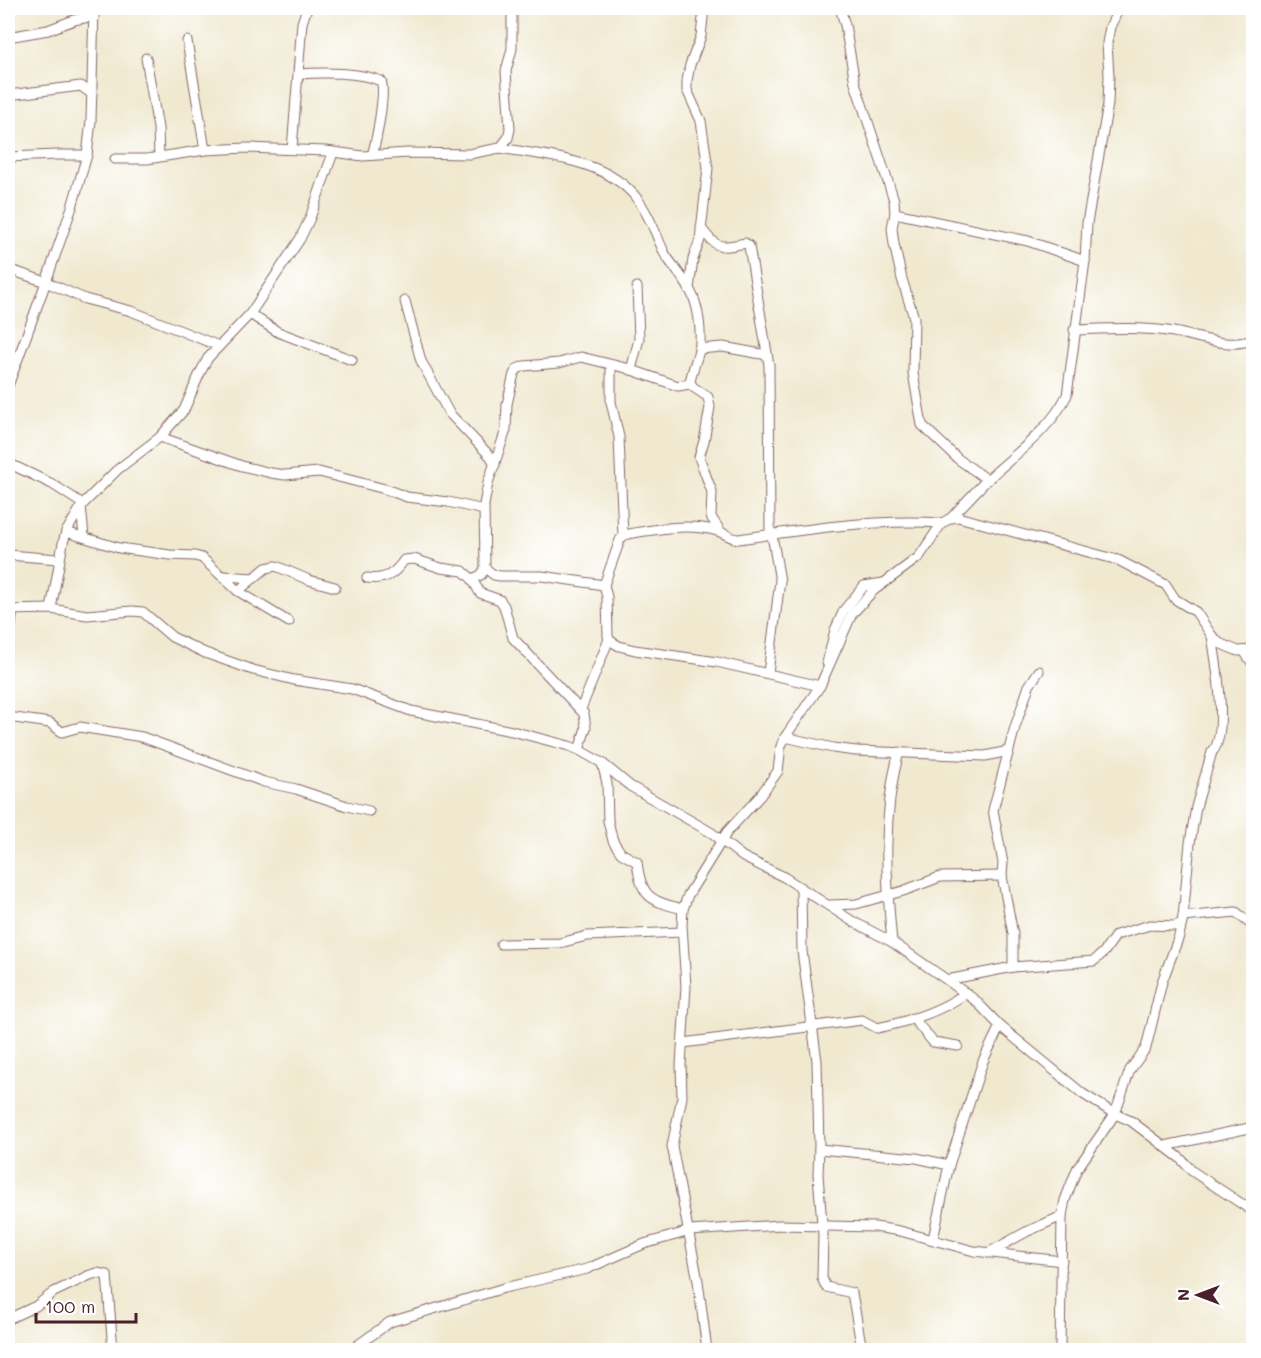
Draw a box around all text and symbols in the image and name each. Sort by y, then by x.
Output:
north arrow [1168,1265,1228,1325]
scale bar [36,1286,136,1324]
text: N [1172,1289,1193,1301]
text: 100 m [45,1294,95,1318]

